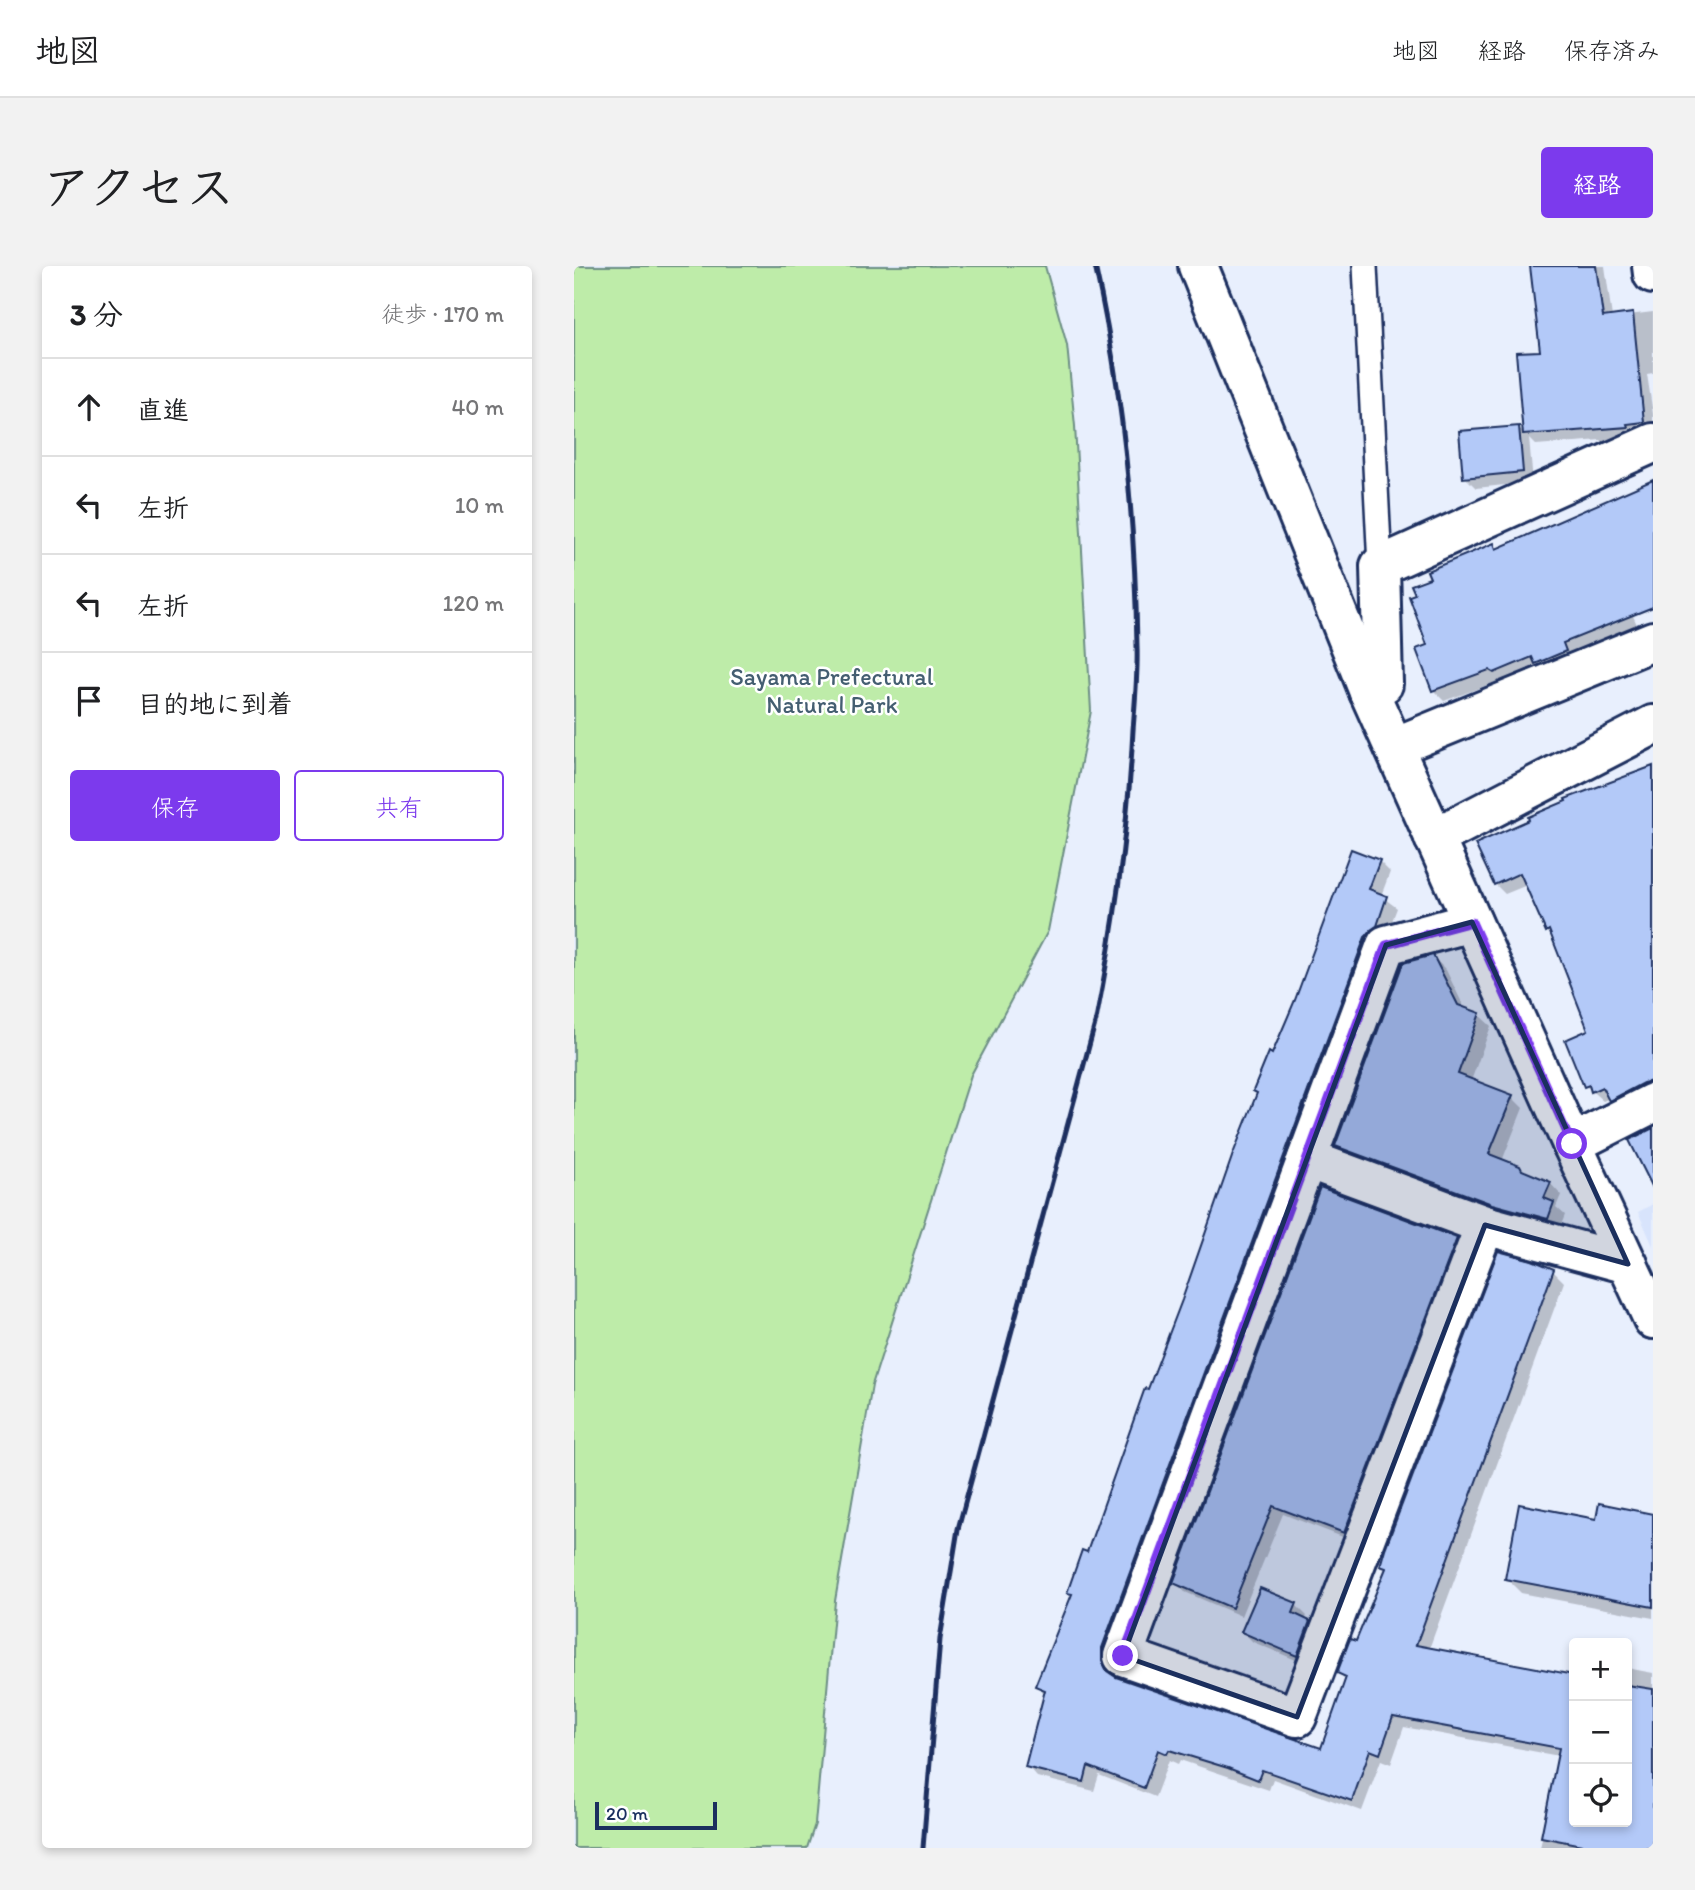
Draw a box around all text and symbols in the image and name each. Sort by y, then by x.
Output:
text: 地図 [35,31,101,70]
text: 地図 [1392,36,1440,65]
text: 経路 [1478,36,1526,65]
text: 保存済み [1564,36,1660,65]
button: 経路 [1541,147,1653,218]
text: アクセス [42,157,235,216]
text: 3 分 [70,296,123,333]
text: 徒歩 · 170 m [381,300,504,328]
icon: ahead [70,388,108,426]
text: 40 m [451,393,504,421]
text: 直進 [137,394,189,426]
icon: left [70,486,108,524]
text: 10 m [455,491,504,519]
text: 左折 [137,492,189,524]
icon: left [70,584,108,622]
text: 120 m [443,589,504,617]
text: 左折 [137,590,189,622]
park label: Sayama Prefectural Natural Park [730,662,934,719]
icon: arrive [70,682,108,720]
text: 目的地に到着 [137,688,293,720]
button: 保存 [70,770,280,841]
button: 共有 [294,770,504,841]
route start [1556,1128,1587,1159]
map controls [1569,1638,1632,1827]
button: + [1569,1638,1632,1701]
route end [1107,1640,1138,1671]
button: − [1569,1701,1632,1764]
button: locate [1569,1764,1632,1827]
scale bar [595,1799,718,1831]
text: 20 m [606,1802,648,1825]

